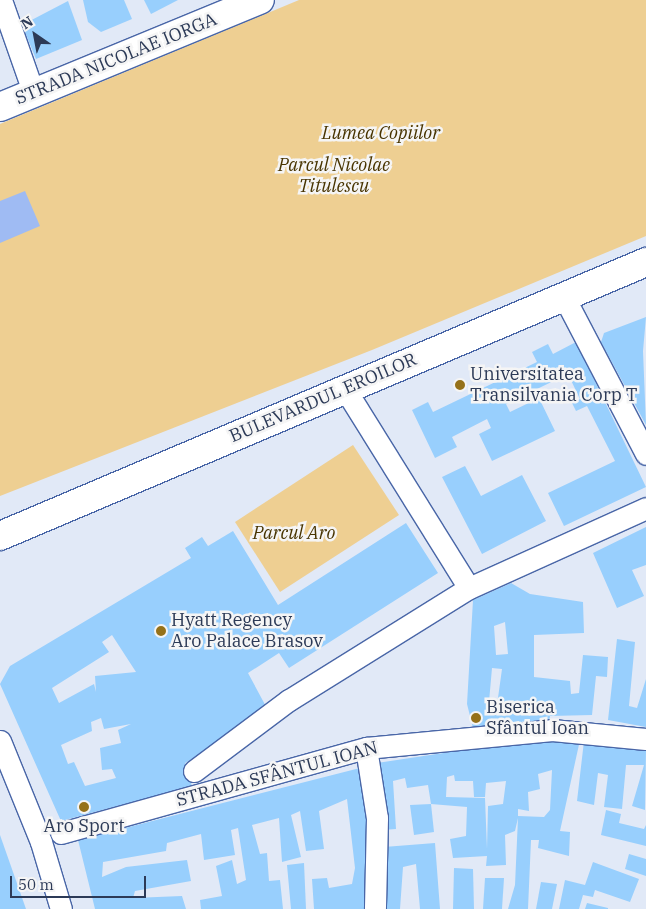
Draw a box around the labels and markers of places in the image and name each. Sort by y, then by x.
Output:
place label: Universitatea Transilvania Corp T [470,364,638,406]
marker: Universitatea Transilvania Corp T [454,379,466,391]
place label: Hyatt Regency Aro Palace Brasov [171,610,323,652]
marker: Hyatt Regency Aro Palace Brasov [155,625,167,637]
place label: Biserica Sfântul Ioan [486,697,589,740]
marker: Biserica Sfântul Ioan [470,712,482,724]
marker: Aro Sport [78,801,90,813]
place label: Aro Sport [43,815,125,837]

